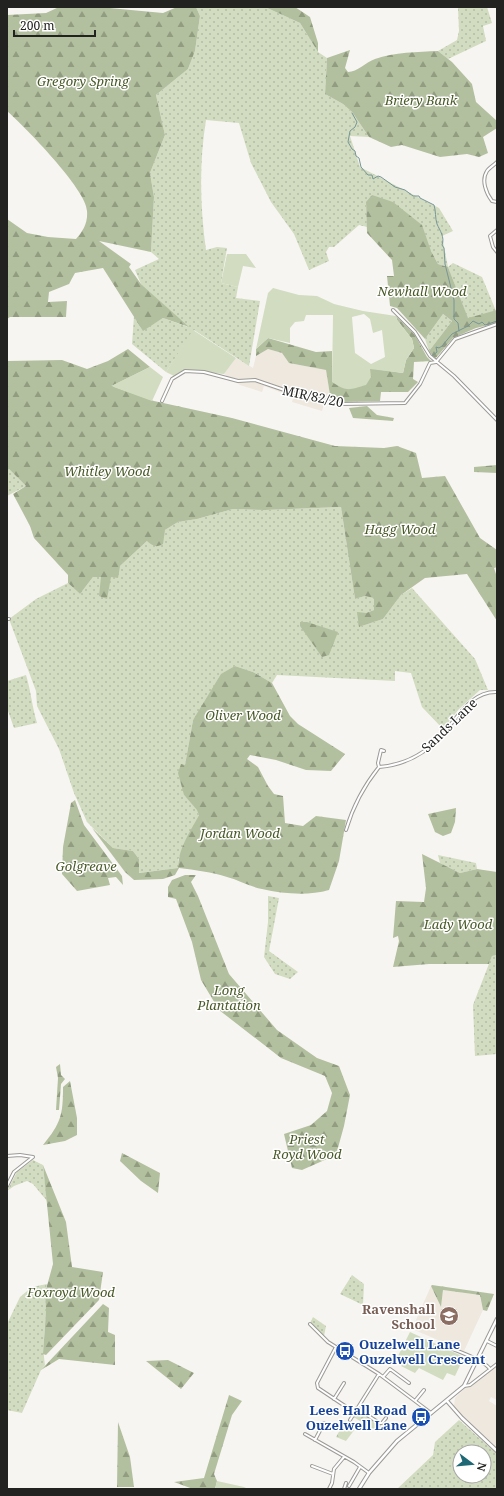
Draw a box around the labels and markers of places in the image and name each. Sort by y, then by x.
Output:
place label: Ravenshall School [362,1300,435,1333]
school or university icon: Ravenshall School [438,1305,460,1327]
place label: Ouzelwell Lane Ouzelwell Crescent [359,1335,485,1368]
bus stop icon: Ouzelwell Lane Ouzelwell Crescent [334,1340,356,1362]
place label: Lees Hall Road Ouzelwell Lane [306,1401,408,1434]
bus stop icon: Lees Hall Road Ouzelwell Lane [410,1406,432,1428]

